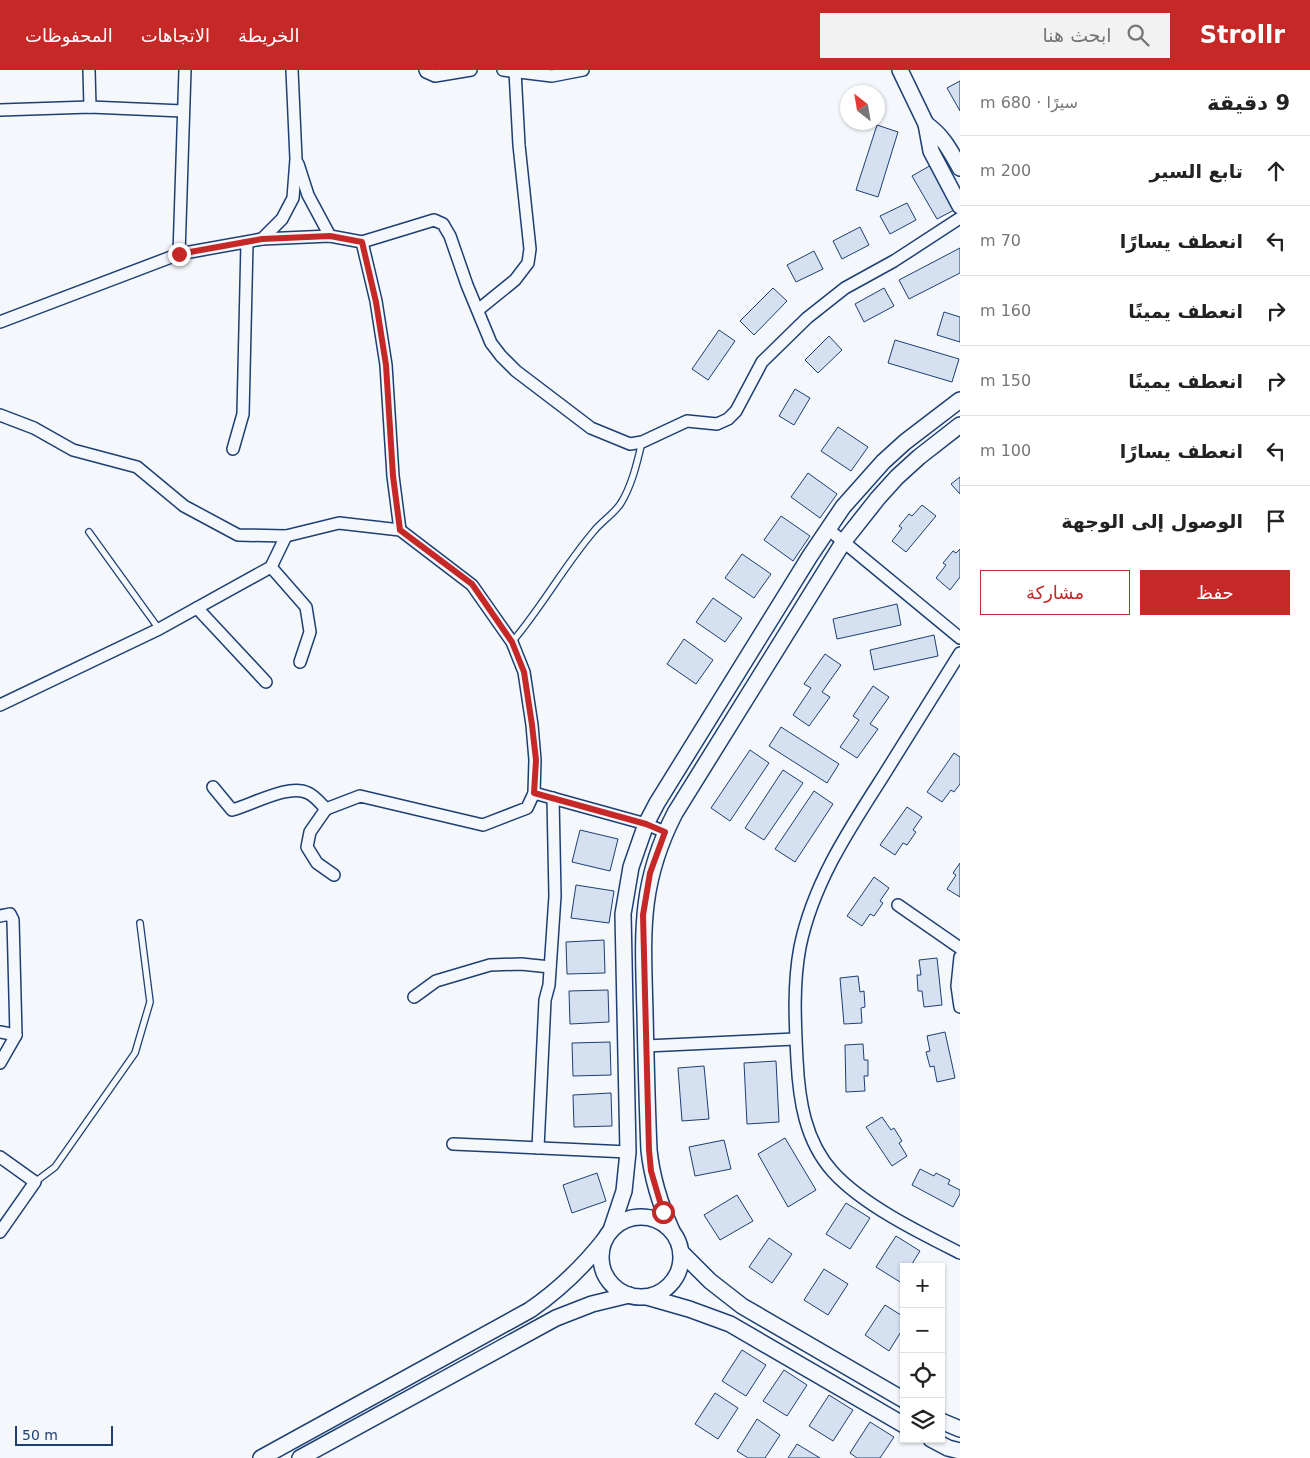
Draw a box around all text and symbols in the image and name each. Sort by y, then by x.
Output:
search box [820,13,1170,58]
icon: search [1124,21,1152,49]
text: Strollr [1200,21,1285,49]
text: ابحث هنا [1043,24,1112,46]
text: المحفوظات [25,25,113,46]
text: الاتجاهات [141,25,210,46]
text: الخريطة [238,25,299,46]
north arrow [840,85,885,130]
text: 9 دقيقة [1207,91,1290,115]
text: سيرًا · 680 m [980,93,1078,112]
icon: ahead [1262,157,1290,185]
text: تابع السير [1149,160,1243,182]
text: 200 m [980,161,1031,180]
icon: left [1262,227,1290,255]
text: انعطف يسارًا [1120,230,1243,252]
text: 70 m [980,231,1021,250]
route end [168,243,191,266]
icon: right [1262,297,1290,325]
text: انعطف يمينًا [1128,300,1243,322]
text: 160 m [980,301,1031,320]
icon: right [1262,367,1290,395]
text: انعطف يمينًا [1128,370,1243,392]
text: 150 m [980,371,1031,390]
icon: left [1262,437,1290,465]
text: انعطف يسارًا [1120,440,1243,462]
text: 100 m [980,441,1031,460]
icon: arrive [1262,507,1290,535]
text: الوصول إلى الوجهة [1061,510,1243,532]
button: مشاركة [980,570,1130,615]
button: حفظ [1140,570,1290,615]
route start [652,1201,675,1224]
map controls [900,1263,945,1443]
button: + [900,1263,945,1308]
button: − [900,1308,945,1353]
button: locate [900,1353,945,1398]
button: layers [900,1398,945,1443]
scale bar [15,1423,112,1446]
text: 50 m [22,1427,58,1443]

